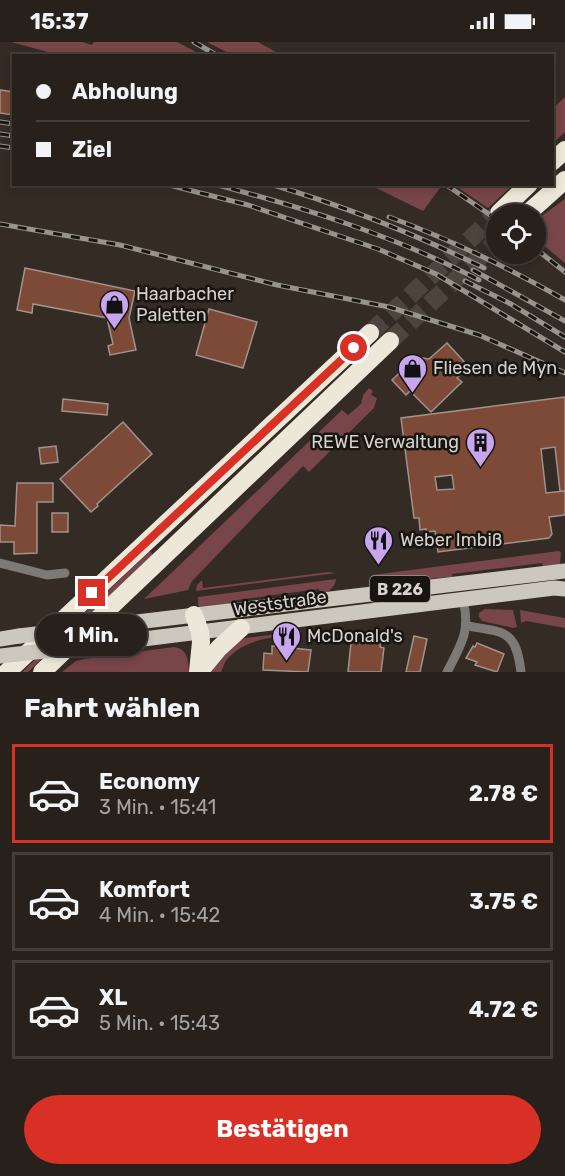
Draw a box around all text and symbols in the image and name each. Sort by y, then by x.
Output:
text: 15:37 [30,8,89,35]
text: Abholung [72,78,178,105]
text: Ziel [72,136,112,163]
map controls [486,204,546,264]
button: locate [486,204,546,264]
place label: Haarbacher Paletten [136,283,234,326]
shop icon: Haarbacher Paletten [99,288,131,330]
route start [340,334,367,361]
shop icon: Fliesen de Myn [396,352,428,394]
place label: Fliesen de Myn [433,357,557,379]
building icon: REWE Verwaltung [464,426,496,468]
place label: REWE Verwaltung [311,431,459,453]
restaurant icon: Weber Imbiß [363,524,395,566]
place label: Weber Imbiß [400,529,502,551]
road number: B 226 [370,576,430,602]
route end [78,579,105,606]
street label: Weststraße [232,586,328,620]
callout: 1 Min. [36,614,148,656]
restaurant icon: McDonald's [270,620,302,662]
text: 1 Min. [64,623,119,647]
place label: McDonald's [307,625,403,647]
text: Fahrt wählen [24,692,200,724]
icon: car [27,767,81,821]
text: Economy [99,768,200,795]
text: 2.78 € [469,780,538,807]
text: 3 Min. · 15:41 [99,795,216,819]
icon: car [27,875,81,929]
text: Komfort [99,876,190,903]
text: 3.75 € [469,888,538,915]
text: 4 Min. · 15:42 [99,903,220,927]
icon: car [27,983,81,1037]
text: XL [99,984,127,1011]
text: 4.72 € [469,996,538,1023]
text: 5 Min. · 15:43 [99,1011,220,1035]
button: Bestätigen [24,1095,541,1164]

